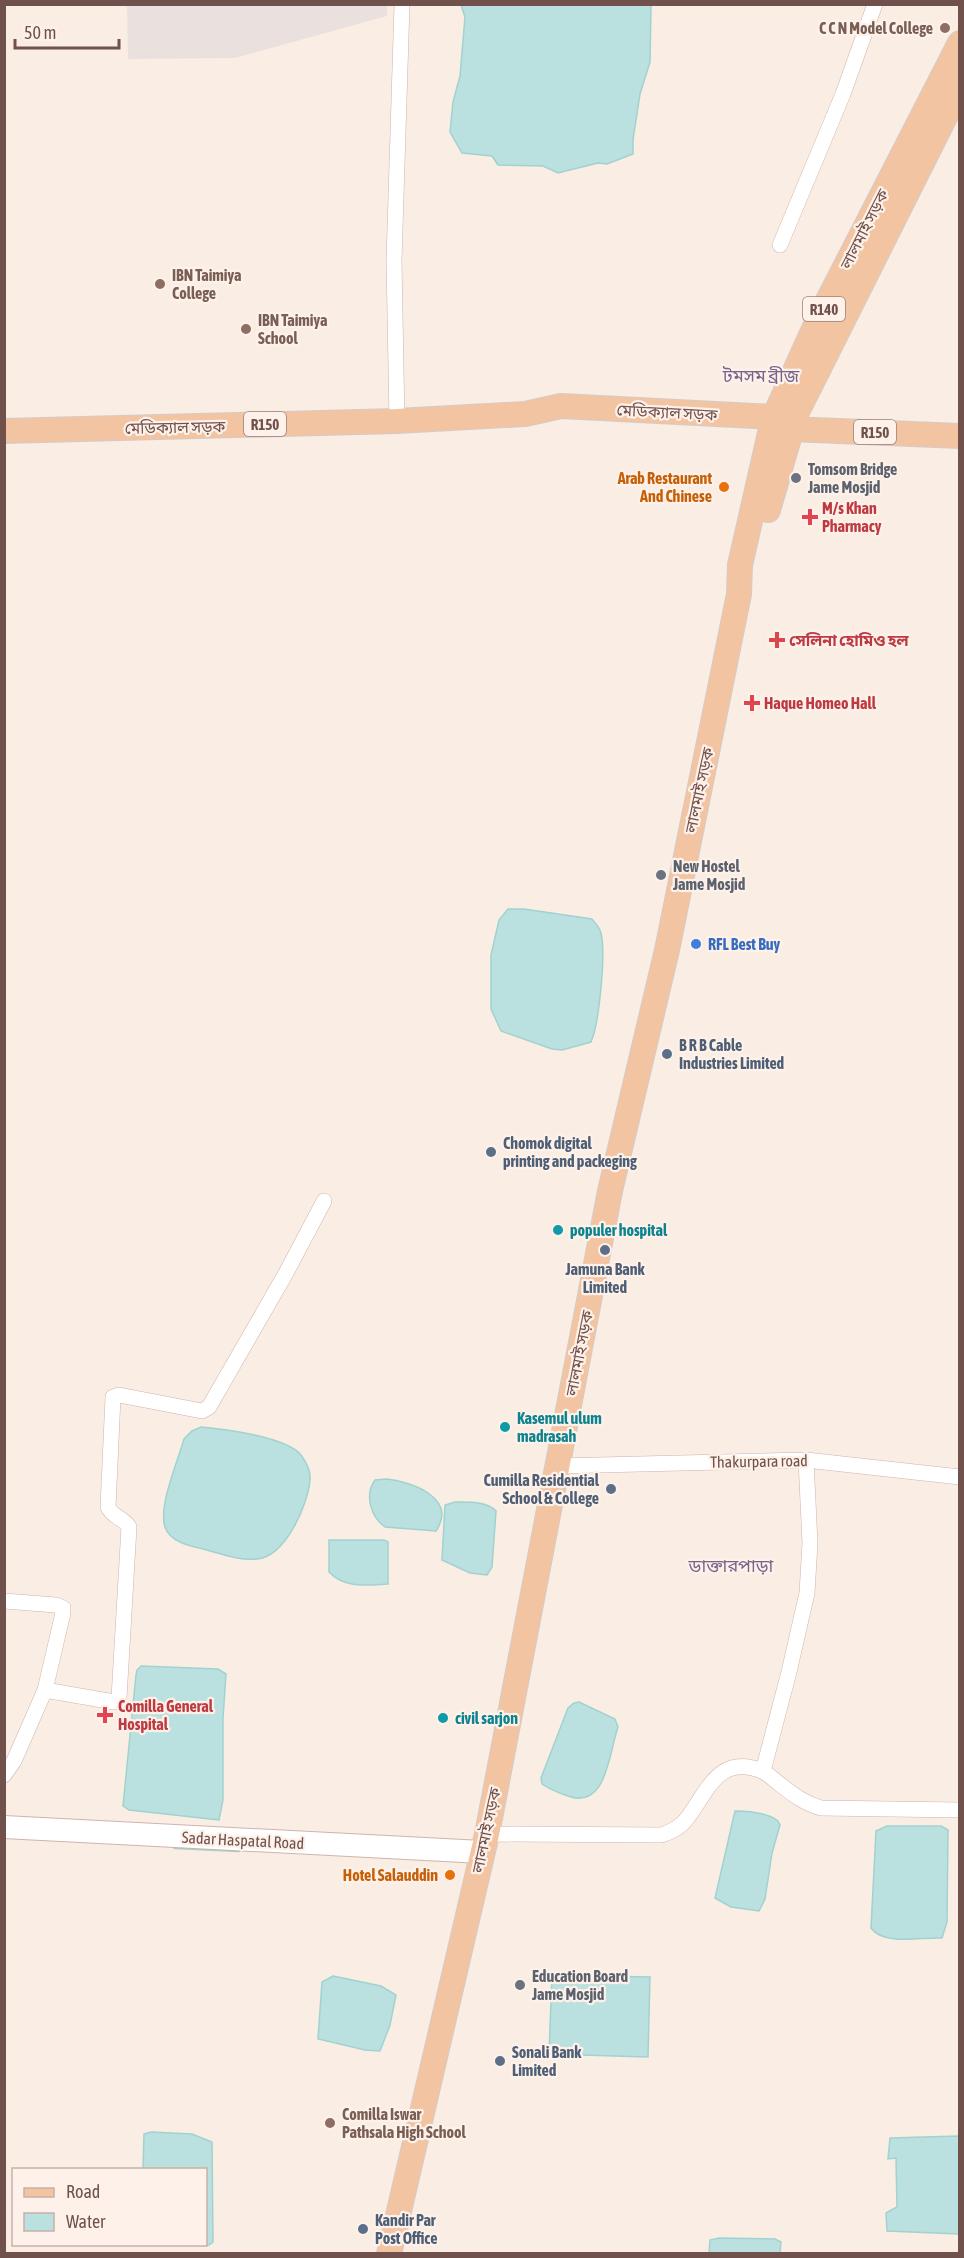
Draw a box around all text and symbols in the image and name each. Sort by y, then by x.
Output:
scale bar [15,12,118,50]
place label: C C N Model College [819,19,933,37]
marker: C C N Model College [938,21,952,35]
text: 50 m [24,22,56,43]
street label: লালমাই সড়ক [836,185,892,273]
place label: IBN Taimiya College [172,266,241,302]
marker: IBN Taimiya College [153,277,167,291]
road number: R140 [803,297,845,321]
place label: IBN Taimiya School [258,311,327,347]
marker: IBN Taimiya School [239,322,253,336]
district label: টমসম ব্রীজ [722,365,800,386]
street label: মেডিক্যাল সড়ক [616,400,719,424]
road number: R150 [244,412,286,436]
street label: মেডিক্যাল সড়ক [124,417,227,437]
road number: R150 [854,420,896,444]
place label: Tomsom Bridge Jame Mosjid [807,460,897,496]
place label: Arab Restaurant And Chinese [617,469,712,505]
marker: Tomsom Bridge Jame Mosjid [789,471,803,485]
marker: Arab Restaurant And Chinese [717,480,731,494]
place label: M/s Khan Pharmacy [822,499,882,535]
marker: M/s Khan Pharmacy [803,510,817,524]
place label: সেলিনা হোমিও হল [789,631,909,649]
marker: সেলিনা হোমিও হল [770,633,784,647]
place label: Haque Homeo Hall [764,694,877,712]
marker: Haque Homeo Hall [745,696,759,710]
street label: লালমাই সড়ক [681,745,717,835]
place label: New Hostel Jame Mosjid [672,857,746,893]
marker: New Hostel Jame Mosjid [654,868,668,882]
place label: RFL Best Buy [708,935,780,953]
marker: RFL Best Buy [689,937,703,951]
place label: B R B Cable Industries Limited [679,1036,785,1072]
marker: B R B Cable Industries Limited [660,1047,674,1061]
place label: Chomok digital printing and packeging [503,1134,637,1170]
marker: Chomok digital printing and packeging [484,1145,498,1159]
place label: populer hospital [570,1221,668,1239]
marker: populer hospital [551,1223,565,1237]
marker: Jamuna Bank Limited [598,1243,612,1257]
place label: Jamuna Bank Limited [564,1260,645,1296]
street label: লালমাই সড়ক [562,1308,596,1398]
place label: Kasemul ulum madrasah [517,1409,602,1445]
marker: Kasemul ulum madrasah [498,1420,512,1434]
street label: Thakurpara road [710,1451,808,1472]
place label: Cumilla Residential School & College [484,1471,600,1507]
marker: Cumilla Residential School & College [604,1482,618,1496]
district label: ডাক্তারপাড়া [688,1555,774,1576]
place label: Comilla General Hospital [118,1697,214,1733]
marker: Comilla General Hospital [96,1706,114,1724]
place label: civil sarjon [455,1709,518,1727]
marker: civil sarjon [436,1711,450,1725]
street label: লালমাই সড়ক [468,1785,504,1875]
street label: Sadar Haspatal Road [181,1828,305,1853]
place label: Hotel Salauddin [343,1866,438,1884]
marker: Hotel Salauddin [443,1868,457,1882]
place label: Education Board Jame Mosjid [531,1967,629,2003]
marker: Education Board Jame Mosjid [513,1978,527,1992]
place label: Sonali Bank Limited [512,2043,582,2079]
marker: Sonali Bank Limited [493,2054,507,2068]
place label: Comilla Iswar Pathsala High School [342,2105,467,2141]
marker: Comilla Iswar Pathsala High School [323,2116,337,2130]
legend [12,2168,207,2246]
text: Road [66,2181,100,2202]
text: Water [66,2211,106,2232]
place label: Kandir Par Post Office [375,2211,438,2247]
marker: Kandir Par Post Office [356,2222,370,2236]

